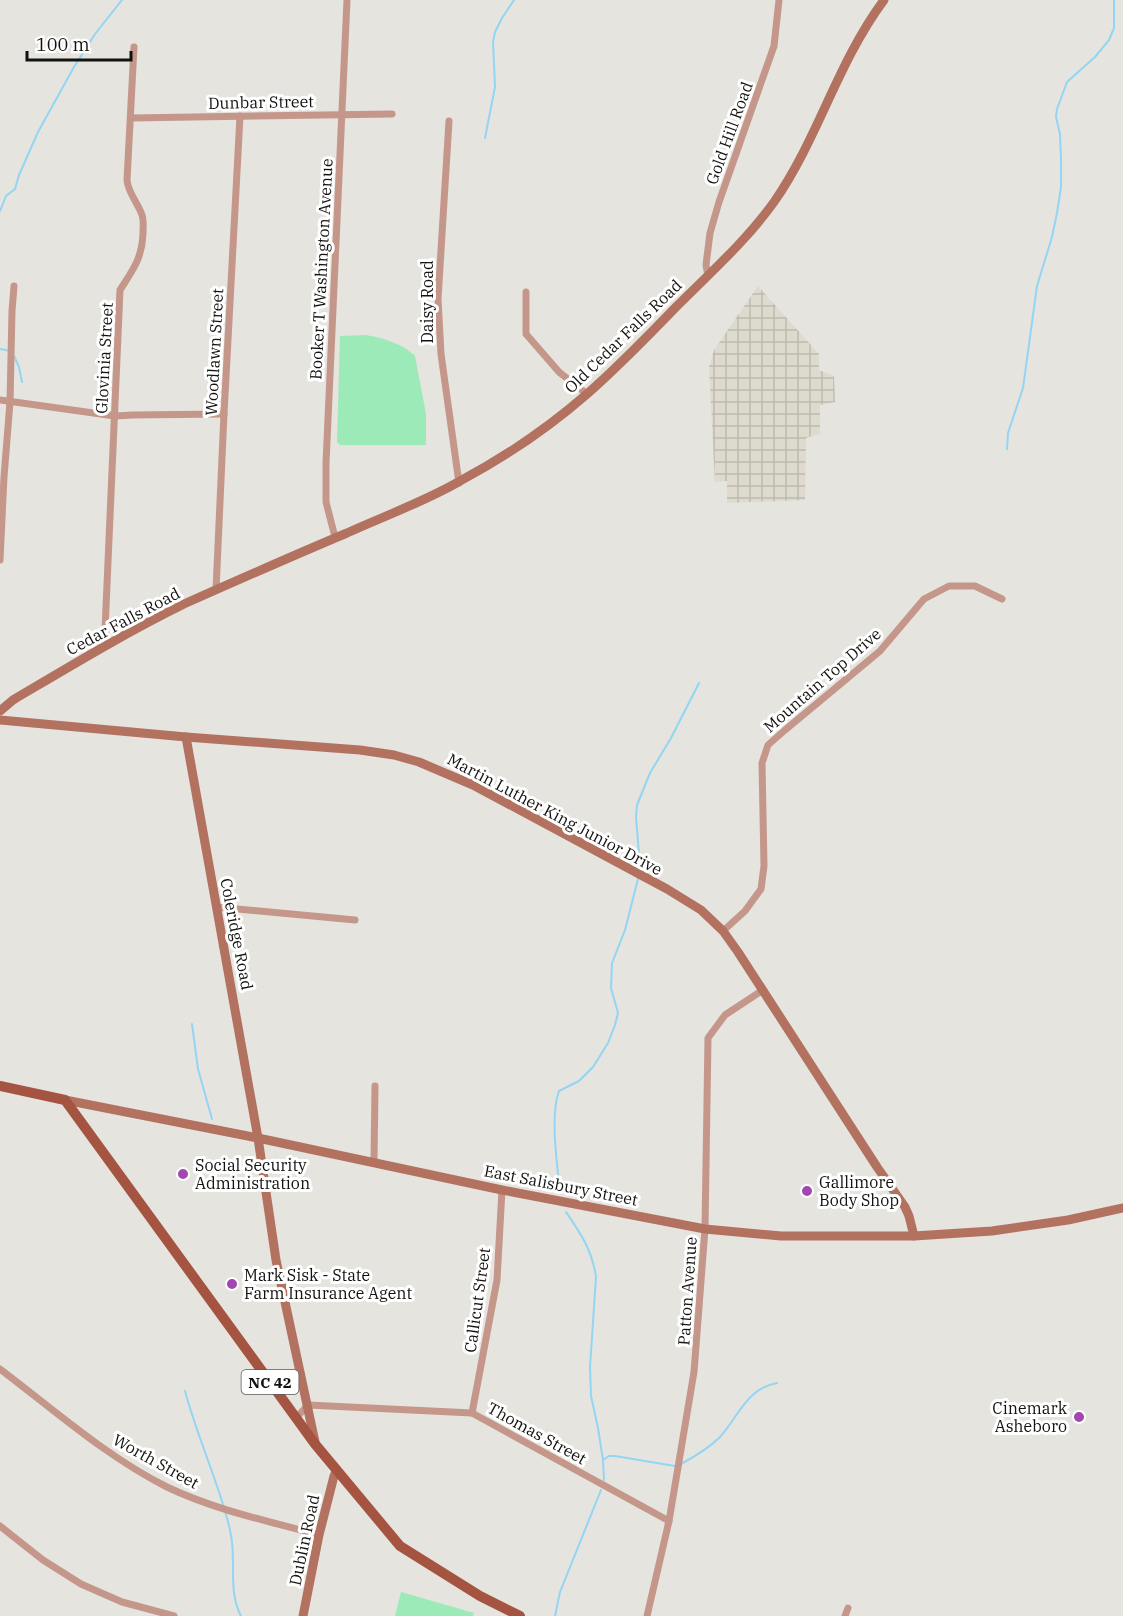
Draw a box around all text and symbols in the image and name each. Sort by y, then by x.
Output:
scale bar [27,24,130,62]
text: 100 m [36,33,90,56]
street label: Gold Hill Road [701,79,757,187]
street label: Dunbar Street [208,91,314,113]
street label: Booker T Washington Avenue [305,158,337,380]
street label: Daisy Road [417,260,437,344]
street label: Old Cedar Falls Road [560,275,686,397]
street label: Woodlawn Street [201,287,227,416]
street label: Glovinia Street [91,301,117,414]
street label: Cedar Falls Road [63,583,183,659]
street label: Mountain Top Drive [759,624,885,736]
street label: Martin Luther King Junior Drive [444,749,666,879]
street label: Coleridge Road [216,876,258,992]
place label: Social Security Administration [195,1155,310,1193]
street label: East Salisbury Street [482,1160,640,1210]
marker: Social Security Administration [176,1167,190,1181]
place label: Gallimore Body Shop [819,1172,899,1210]
marker: Gallimore Body Shop [800,1184,814,1198]
street label: Patton Avenue [673,1236,701,1346]
street label: Callicut Street [460,1246,494,1354]
place label: Mark Sisk - State Farm Insurance Agent [244,1265,412,1303]
marker: Mark Sisk - State Farm Insurance Agent [225,1277,239,1291]
road number: NC 42 [242,1370,298,1394]
street label: Thomas Street [484,1398,590,1469]
place label: Cinemark Asheboro [992,1398,1068,1436]
marker: Cinemark Asheboro [1072,1410,1086,1424]
street label: Worth Street [109,1429,203,1493]
street label: Dublin Road [285,1492,323,1587]

